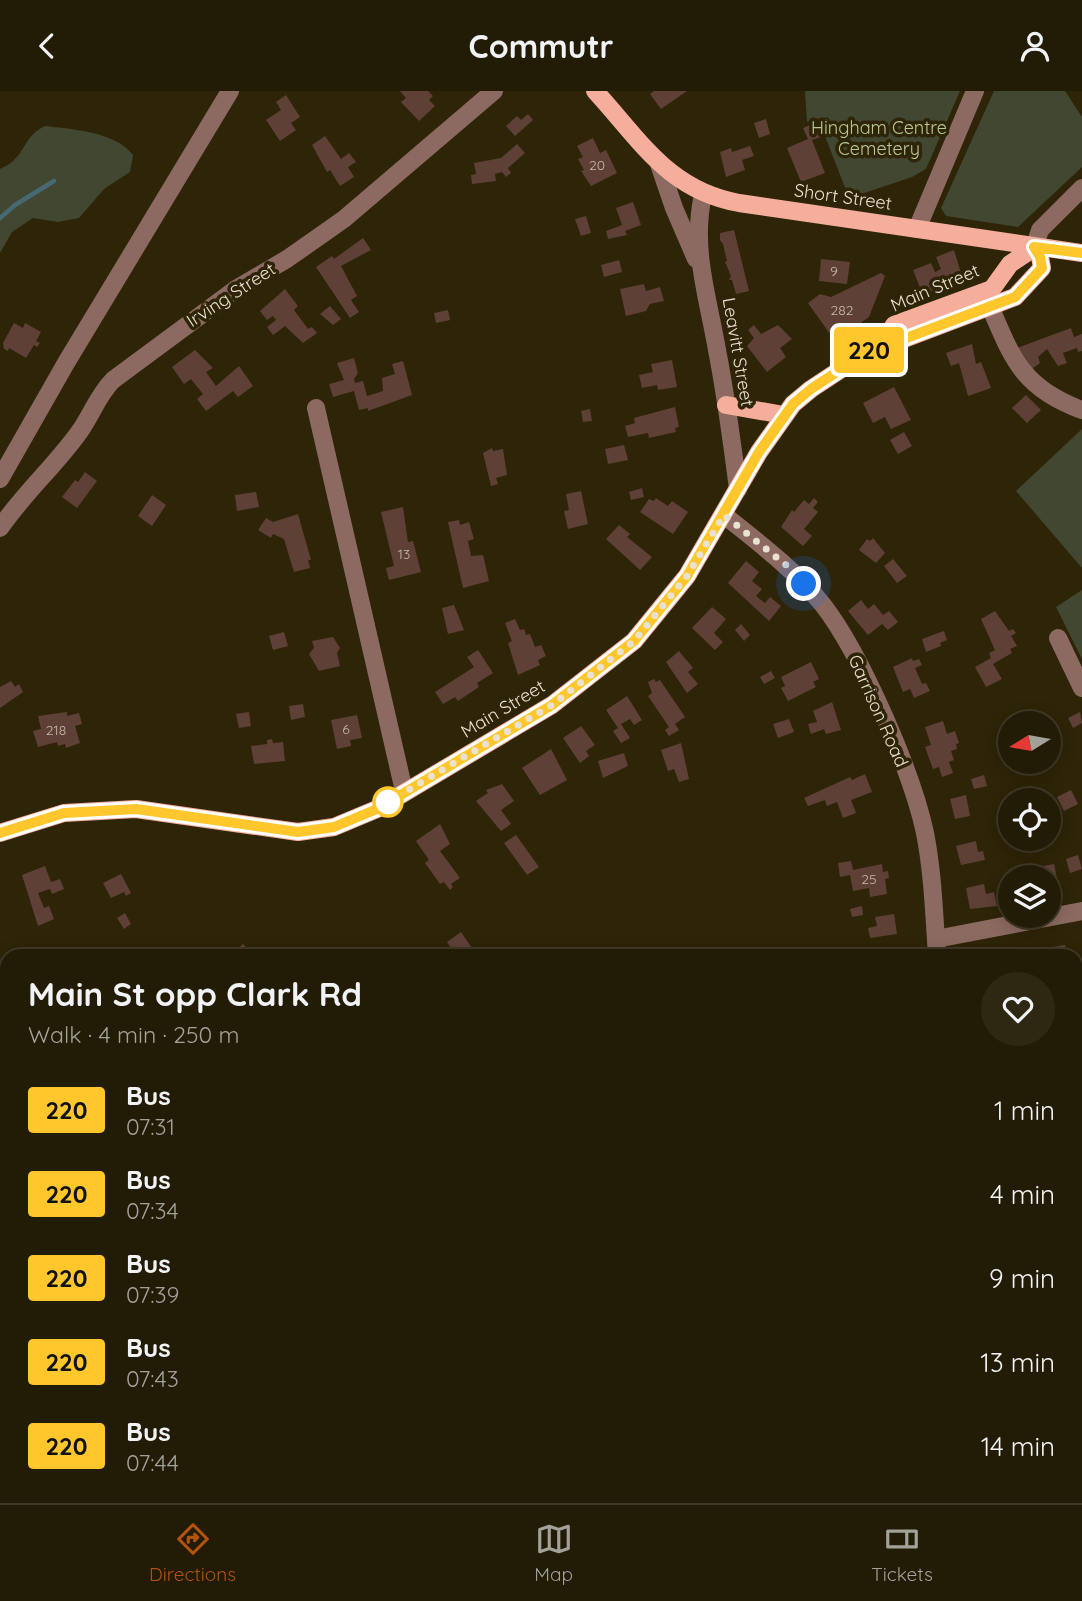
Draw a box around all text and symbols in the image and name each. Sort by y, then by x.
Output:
text: Commutr [469,26,613,66]
icon: back [28,27,66,65]
icon: person [1016,27,1054,65]
park label: Hingham Centre Cemetery [811,116,947,160]
house number: 20 [589,156,605,174]
street label: Short Street [793,178,893,215]
street label: Irving Street [182,257,280,332]
street label: Main Street [887,259,983,317]
house number: 9 [830,262,838,280]
street label: Leavitt Street [718,296,759,408]
house number: 282 [830,301,854,319]
line badge: 220 [829,327,909,373]
text: 220 [848,335,890,365]
house number: 13 [398,545,410,563]
your location [786,566,821,601]
street label: Garrison Road [843,651,914,771]
street label: Main Street [456,674,549,743]
north arrow [998,711,1060,773]
map controls [998,711,1061,928]
house number: 6 [342,720,350,738]
house number: 218 [46,721,66,739]
unlabelled marker [373,787,403,817]
button: locate [998,788,1061,851]
button: layers [998,865,1061,928]
house number: 25 [861,870,877,888]
button: heart [981,972,1055,1046]
text: Main St opp Clark Rd [28,973,362,1014]
text: Walk · 4 min · 250 m [28,1020,239,1049]
text: Bus [126,1079,171,1112]
text: 1 min [994,1094,1055,1127]
text: 220 [45,1095,88,1125]
text: 07:31 [126,1112,175,1141]
text: Bus [126,1163,171,1196]
text: 4 min [990,1178,1055,1211]
text: 220 [45,1179,88,1209]
text: 07:34 [126,1196,179,1225]
text: Bus [126,1247,171,1280]
text: 9 min [989,1262,1055,1295]
text: 220 [45,1263,88,1293]
text: 07:39 [126,1280,179,1309]
text: Bus [126,1331,171,1364]
text: 13 min [980,1346,1055,1379]
text: 220 [45,1347,88,1377]
text: 07:43 [126,1364,179,1393]
text: Bus [126,1415,171,1448]
text: 14 min [981,1430,1055,1463]
text: 220 [45,1431,88,1461]
text: 07:44 [126,1448,179,1477]
tab: Directions [149,1520,236,1586]
tab: Map [534,1520,573,1586]
tab: Tickets [871,1520,933,1586]

